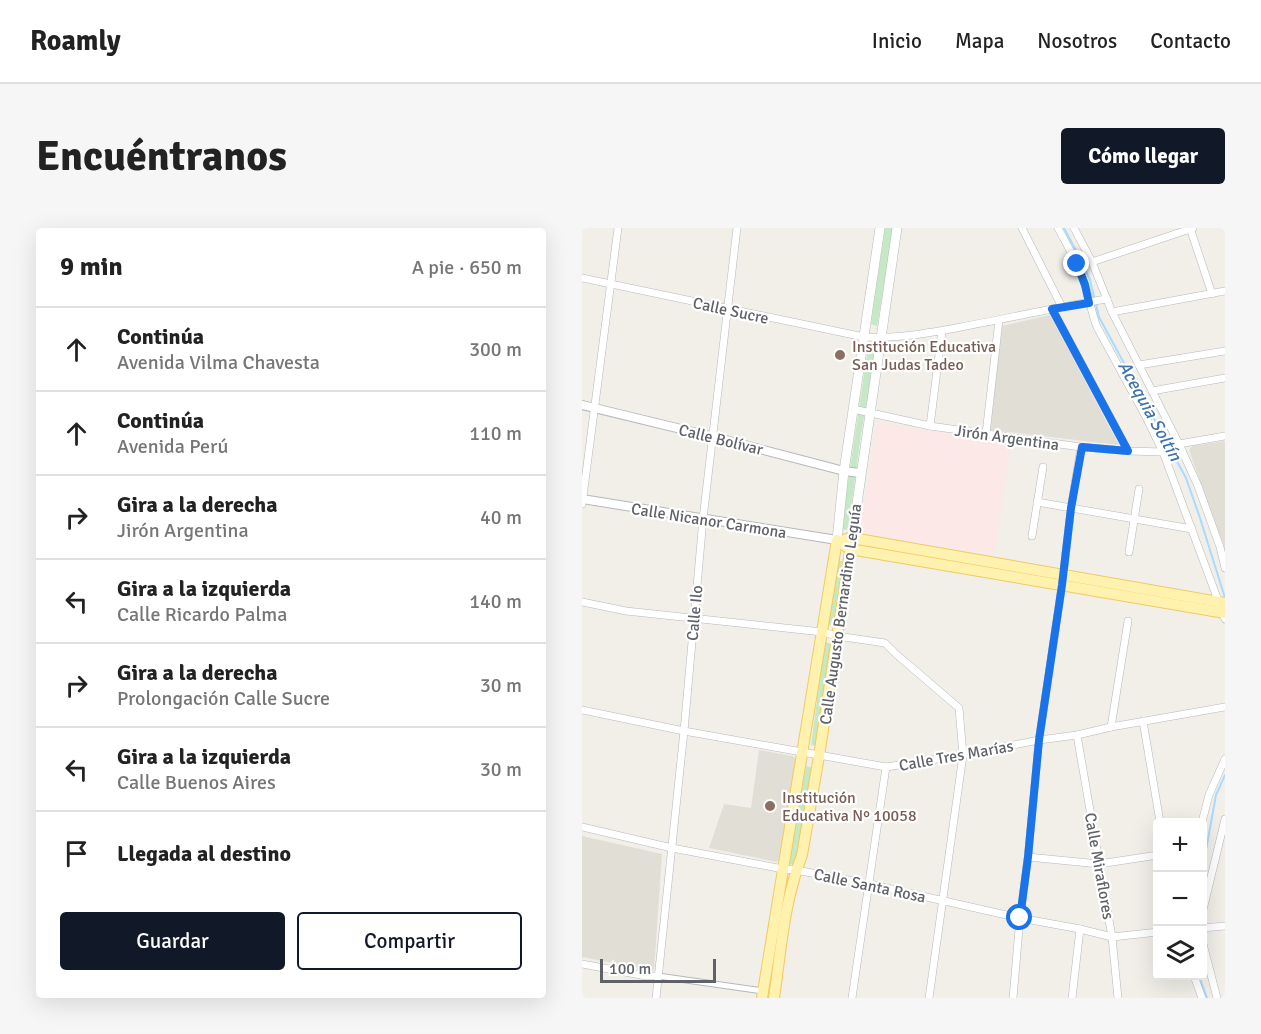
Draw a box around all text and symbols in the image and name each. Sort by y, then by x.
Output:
text: Roamly [30,24,121,58]
text: Inicio [872,28,922,54]
text: Mapa [955,28,1004,54]
text: Nosotros [1037,28,1117,54]
text: Contacto [1150,28,1231,54]
button: Cómo llegar [1061,128,1225,184]
text: Encuéntranos [36,131,287,182]
route end [1063,250,1089,276]
text: 9 min [60,251,123,283]
text: A pie · 650 m [412,255,522,280]
street label: Calle Sucre [691,293,771,329]
text: Continúa [117,323,204,350]
icon: ahead [60,333,93,366]
text: 300 m [469,337,522,362]
place label: Institución Educativa San Judas Tadeo [852,337,996,375]
marker: Institución Educativa San Judas Tadeo [833,348,847,362]
text: Avenida Vilma Chavesta [117,350,320,375]
water label: Acequia Soltín [1113,357,1187,466]
text: Continúa [117,407,204,434]
icon: ahead [60,417,93,450]
street label: Calle Bolívar [676,420,765,460]
text: 110 m [469,421,522,446]
street label: Jirón Argentina [953,421,1060,455]
text: Avenida Perú [117,434,228,459]
text: Gira a la derecha [117,491,278,518]
street label: Calle Nicanor Carmona [630,499,788,543]
icon: right [60,501,93,534]
street label: Calle Augusto Bernardino Leguía [816,502,866,726]
text: 40 m [480,505,522,530]
text: Jirón Argentina [117,518,249,543]
text: Gira a la izquierda [117,575,291,602]
street label: Calle Ilo [683,584,707,642]
icon: left [60,585,93,618]
text: 140 m [469,589,522,614]
text: Calle Ricardo Palma [117,602,287,627]
text: Gira a la derecha [117,659,278,686]
icon: right [60,669,93,702]
text: 30 m [480,673,522,698]
text: Prolongación Calle Sucre [117,686,330,711]
street label: Calle Tres Marías [897,736,1015,776]
text: Gira a la izquierda [117,743,291,770]
icon: left [60,753,93,786]
text: 30 m [480,757,522,782]
text: Calle Buenos Aires [117,770,276,795]
place label: Institución Educativa Nº 10058 [782,788,917,826]
marker: Institución Educativa Nº 10058 [763,799,777,813]
street label: Calle Miraflores [1080,811,1118,921]
map controls [1153,818,1207,980]
button: + [1153,818,1207,872]
icon: arrive [60,837,93,870]
text: Llegada al destino [117,840,291,867]
street label: Calle Santa Rosa [812,864,928,908]
button: − [1153,872,1207,926]
route start [1006,904,1032,930]
button: Guardar [60,912,285,970]
button: Compartir [297,912,522,970]
button: layers [1153,926,1207,980]
scale bar [600,956,716,984]
text: 100 m [609,959,651,979]

